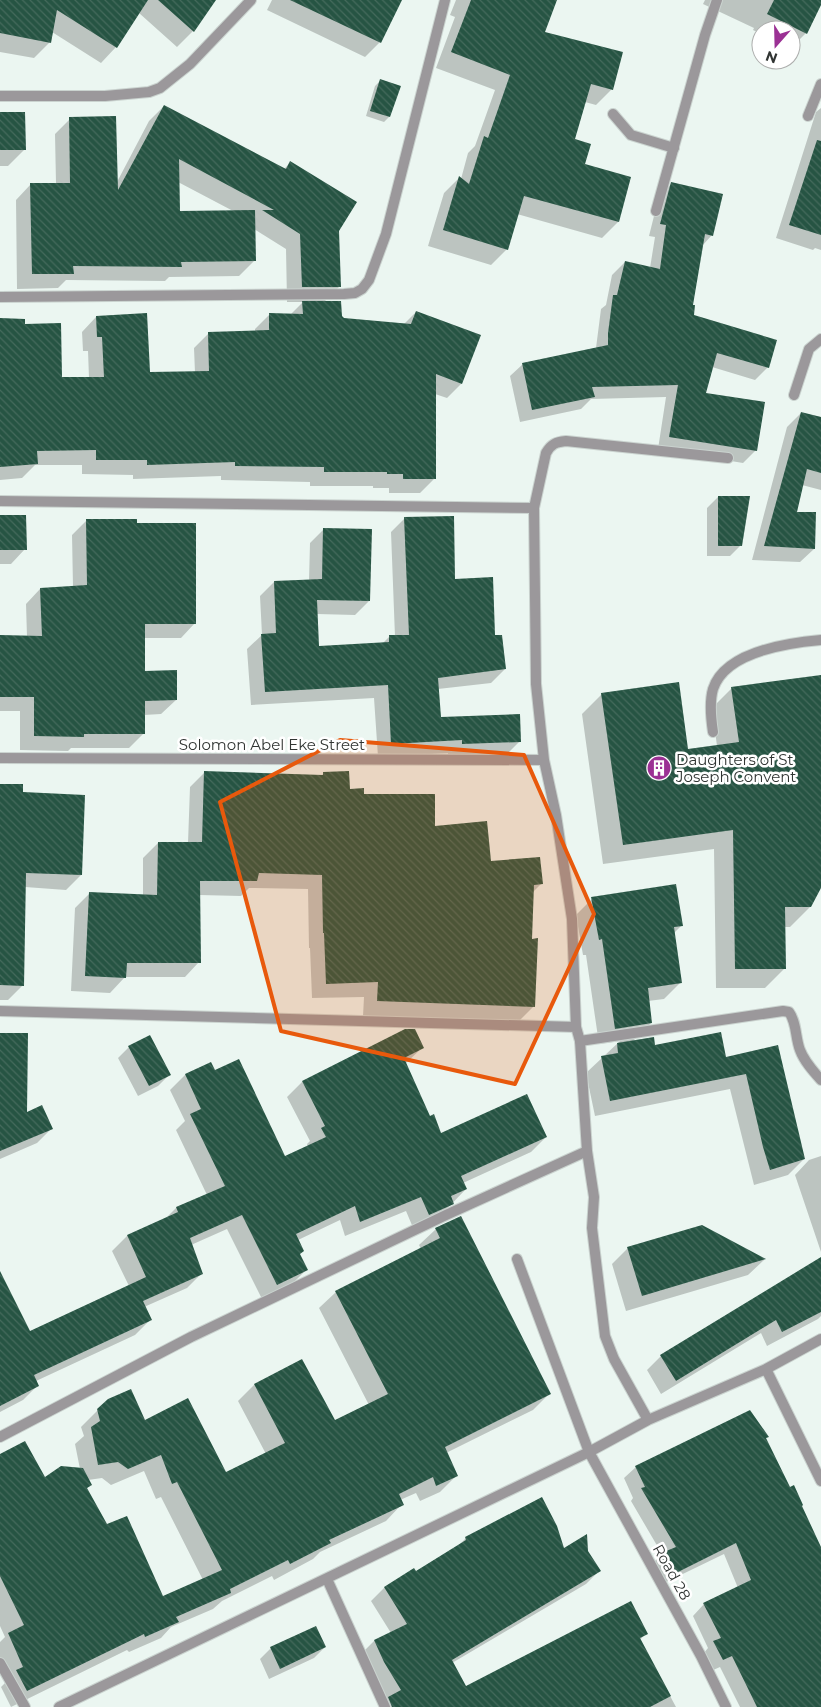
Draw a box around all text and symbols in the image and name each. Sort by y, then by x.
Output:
north arrow [751,20,801,70]
text: N [763,47,780,68]
street label: Solomon Abel Eke Street [179,735,365,754]
place label: Daughters of St Joseph Convent [675,750,796,786]
building icon: Daughters of St Joseph Convent [646,755,672,781]
street label: Road 28 [649,1541,695,1603]

